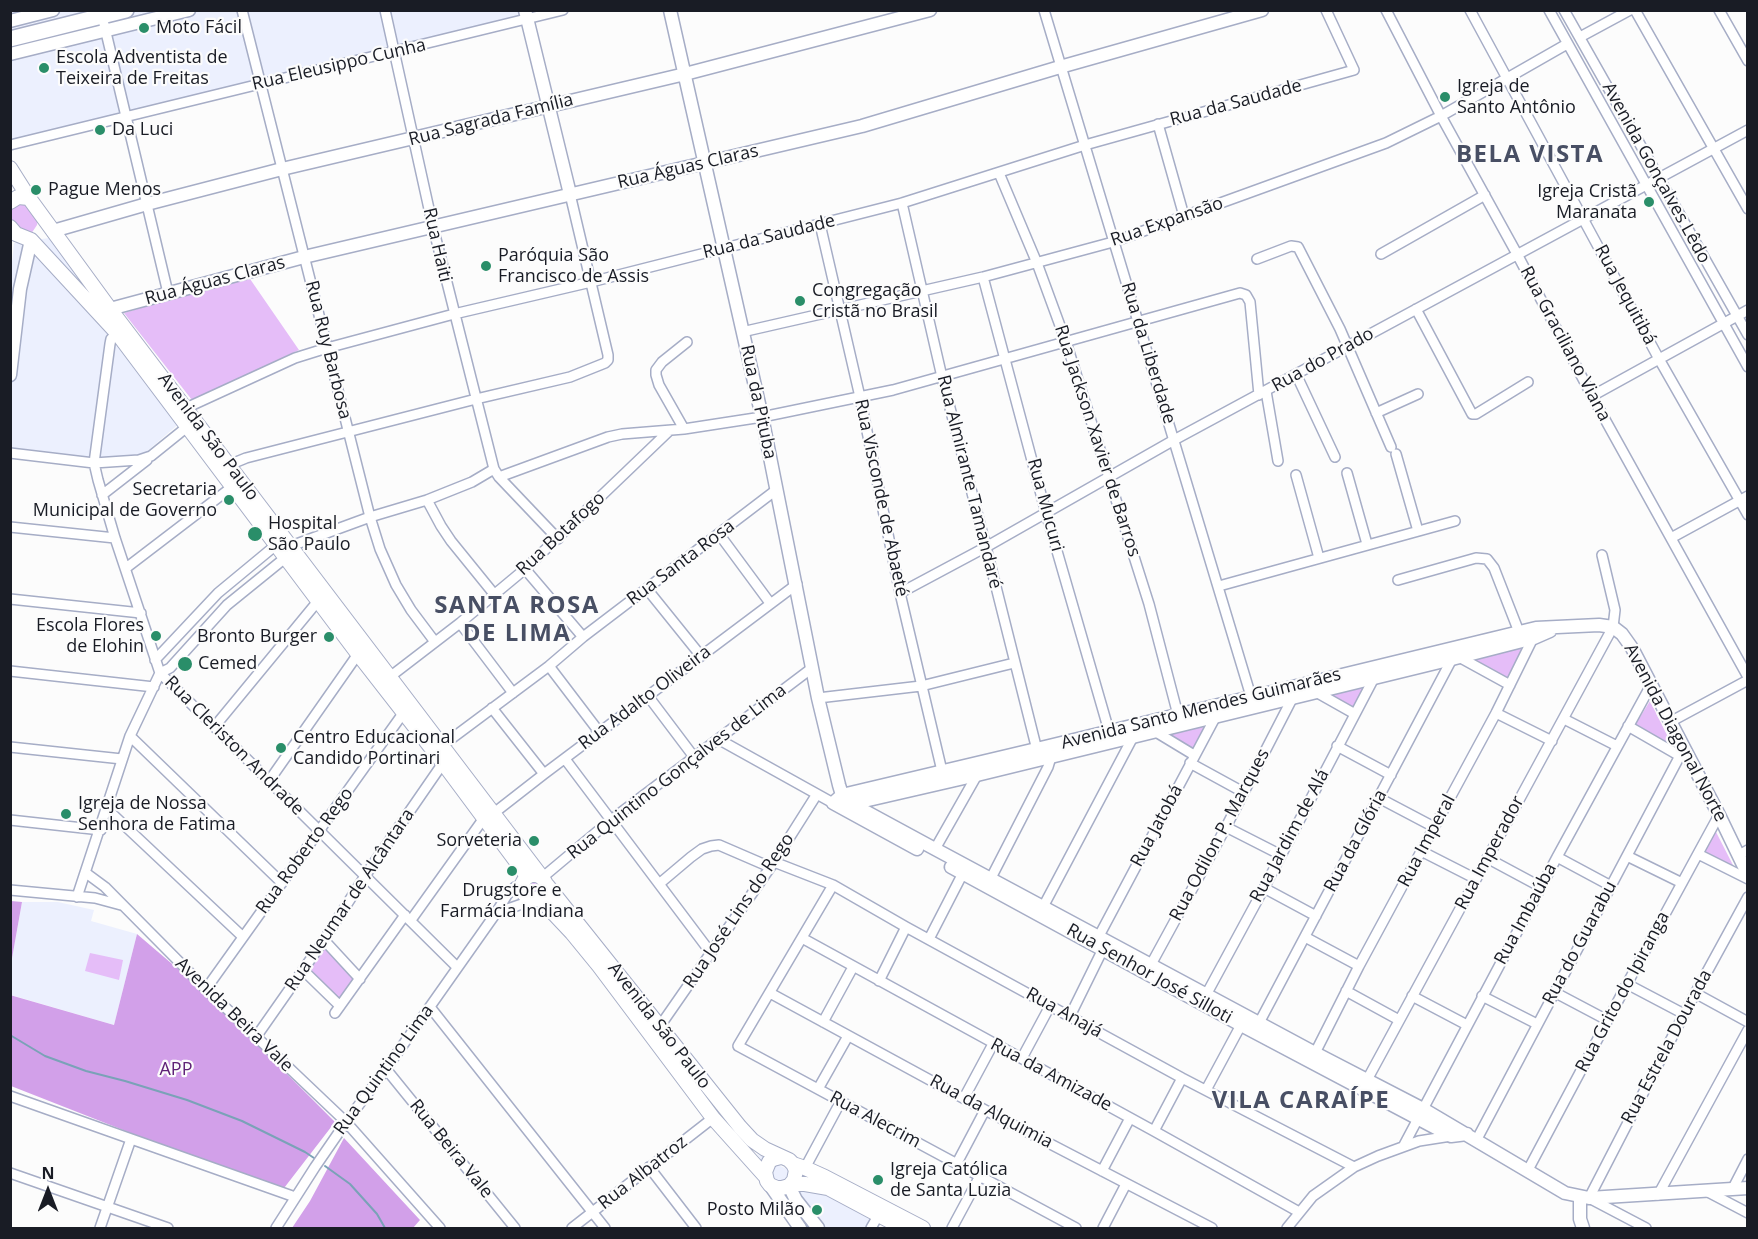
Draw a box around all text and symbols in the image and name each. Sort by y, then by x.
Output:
place label: Moto Fácil [156,17,242,39]
marker: Moto Fácil [137,21,151,35]
street label: Rua Eleusippo Cunha [250,34,428,96]
place label: Escola Adventista de Teixeira de Freitas [56,47,228,90]
marker: Escola Adventista de Teixeira de Freitas [37,61,51,75]
street label: Rua da Saudade [1168,75,1304,131]
place label: Igreja de Santo Antônio [1457,76,1576,118]
street label: Avenida Gonçalves Lêdo [1597,79,1715,267]
street label: Rua Sagrada Família [406,89,576,151]
marker: Igreja de Santo Antônio [1438,90,1452,104]
place label: Da Luci [112,119,173,141]
marker: Da Luci [93,123,107,137]
street label: Rua Águas Claras [615,140,761,194]
district label: BELA VISTA [1456,141,1604,169]
place label: Pague Menos [48,179,161,201]
place label: Igreja Cristã Maranata [1537,181,1637,224]
marker: Pague Menos [29,183,43,197]
street label: Rua Expansão [1108,193,1226,251]
marker: Igreja Cristã Maranata [1642,195,1656,209]
street label: Rua Haiti [418,206,456,284]
street label: Rua da Saudade [701,210,837,264]
street label: Rua Jequitibá [1590,241,1660,349]
place label: Paróquia São Francisco de Assis [498,245,649,288]
street label: Rua Águas Claras [143,252,287,310]
marker: Paróquia São Francisco de Assis [479,259,493,273]
street label: Rua Graciliano Viana [1515,263,1615,425]
street label: Rua Ruy Barbosa [300,278,356,422]
place label: Congregação Cristã no Brasil [812,280,938,322]
street label: Rua da Liberdade [1116,280,1180,426]
marker: Congregação Cristã no Brasil [793,294,807,308]
street label: Rua Jackson Xavier de Barros [1049,322,1145,560]
street label: Rua do Prado [1268,323,1378,397]
street label: Rua da Pituba [735,343,781,461]
street label: Avenida São Paulo [153,369,263,505]
street label: Rua Almirante Tamandaré [932,373,1006,591]
street label: Rua Visconde de Abaeté [849,397,913,599]
street label: Rua Mucuri [1022,456,1068,554]
place label: Secretaria Municipal de Governo [33,479,217,522]
street label: Rua Botafogo [512,488,610,580]
marker: Secretaria Municipal de Governo [222,493,236,507]
place label: Hospital São Paulo [268,513,351,556]
street label: Rua Santa Rosa [623,515,739,611]
marker: Hospital São Paulo [246,525,264,543]
district label: SANTA ROSA DE LIMA [434,592,600,648]
place label: Escola Flores de Elohin [36,615,144,658]
place label: Bronto Burger [197,626,317,648]
marker: Escola Flores de Elohin [149,629,163,643]
marker: Bronto Burger [322,630,336,644]
street label: Avenida Diagonal Norte [1619,640,1731,826]
street label: Rua Adalto Oliveira [575,641,715,755]
place label: Cemed [198,653,257,675]
marker: Cemed [176,655,194,673]
street label: Avenida Santo Mendes Guimarães [1059,664,1343,754]
street label: Rua Cleriston Andrade [160,672,308,820]
street label: Rua Quintino Gonçalves de Lima [563,680,791,864]
place label: Centro Educacional Candido Portinari [293,727,455,770]
marker: Centro Educacional Candido Portinari [274,741,288,755]
street label: Rua Odilon P. Marques [1165,745,1275,925]
street label: Rua Jardim de Alá [1246,766,1334,906]
street label: Rua Jatobá [1126,781,1188,871]
street label: Rua Roberto Rego [252,784,358,918]
street label: Rua da Glória [1320,786,1392,896]
street label: Rua Imperal [1394,791,1460,891]
street label: Rua Imperador [1451,792,1529,914]
place label: Igreja de Nossa Senhora de Fatima [78,793,236,836]
street label: Rua Neumar de Alcântara [281,805,419,995]
marker: Igreja de Nossa Senhora de Fatima [59,807,73,821]
street label: Rua José Lins do Rego [679,829,799,993]
place label: Sorveteria [436,830,522,852]
marker: Sorveteria [527,834,541,848]
street label: Rua Imbaúba [1490,860,1562,968]
marker: Drugstore e Farmácia Indiana [505,864,519,878]
street label: Rua do Guarabu [1538,878,1622,1008]
place label: Drugstore e Farmácia Indiana [440,880,584,922]
street label: Rua Grito do Ipiranga [1571,908,1675,1076]
street label: Rua Senhor José Silloti [1062,919,1236,1029]
street label: Avenida Beira Vale [171,953,297,1077]
street label: Avenida São Paulo [603,959,715,1093]
street label: Rua Estrela Dourada [1617,966,1717,1128]
street label: Rua Anajá [1022,983,1106,1043]
street label: Rua Quintino Lima [330,1001,438,1139]
street label: Rua da Amizade [986,1034,1116,1116]
park label: APP [159,1059,193,1081]
street label: Rua da Alquimia [926,1070,1056,1154]
street label: Rua Alecrim [826,1087,924,1153]
district label: VILA CARAÍPE [1212,1087,1390,1115]
street label: Rua Beira Vale [405,1095,497,1203]
street label: Rua Albatroz [594,1132,692,1214]
place label: Igreja Católica de Santa Luzia [890,1159,1011,1202]
north arrow [18,1161,78,1221]
text: N [41,1162,55,1184]
marker: Igreja Católica de Santa Luzia [871,1173,885,1187]
place label: Posto Milão [707,1199,805,1221]
marker: Posto Milão [810,1203,824,1217]

